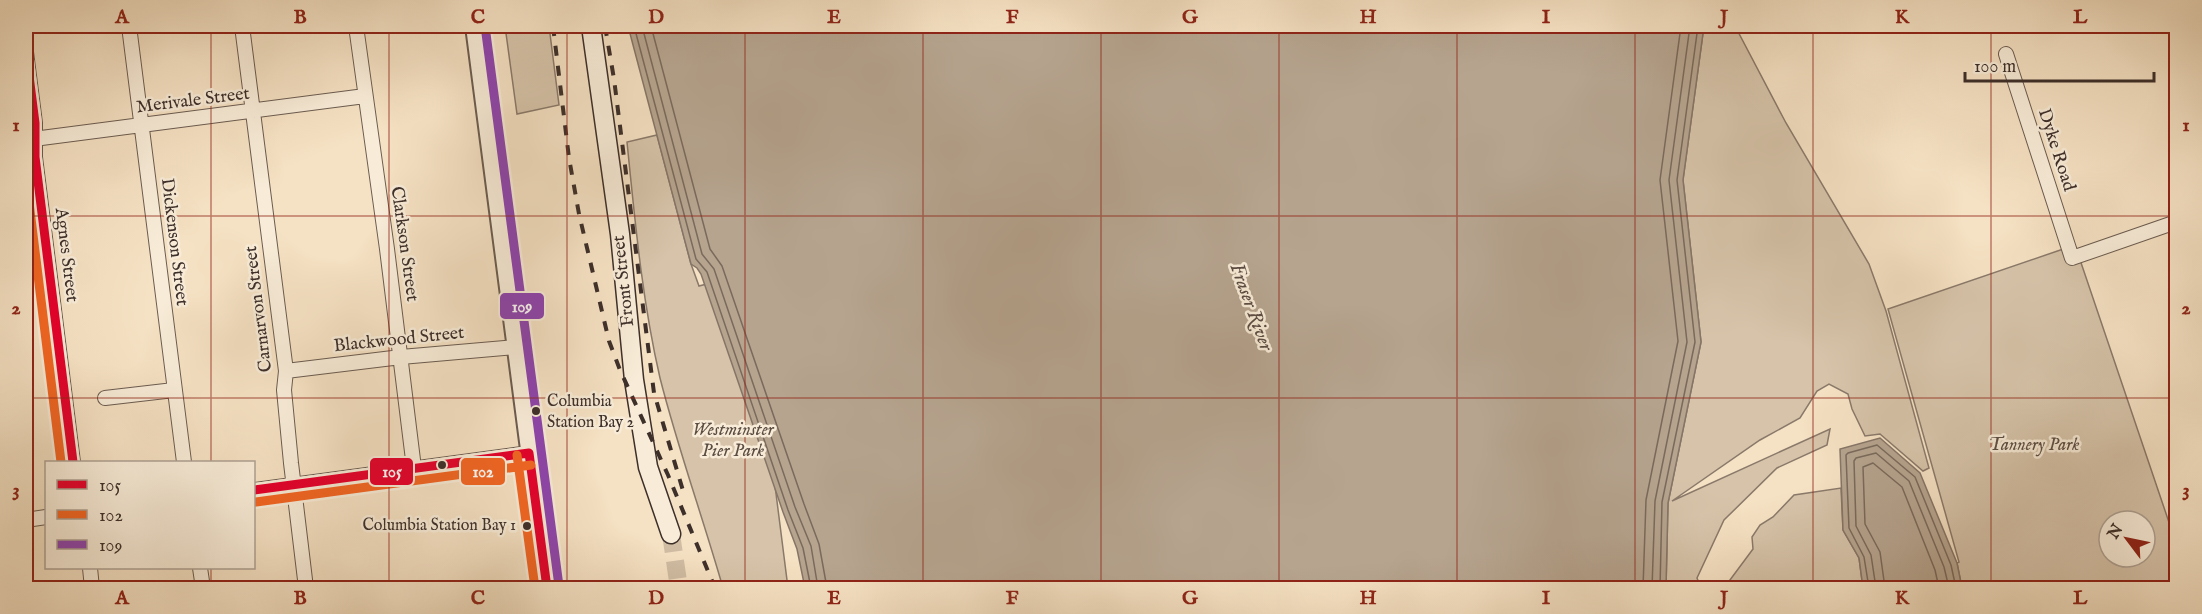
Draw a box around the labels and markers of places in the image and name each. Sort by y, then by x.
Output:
place label: Columbia Station Bay 2 [547,392,634,433]
marker: Columbia Station Bay 2 [530,405,542,417]
unlabelled marker [436,459,448,471]
place label: Columbia Station Bay 1 [362,516,516,536]
marker: Columbia Station Bay 1 [521,520,533,532]

